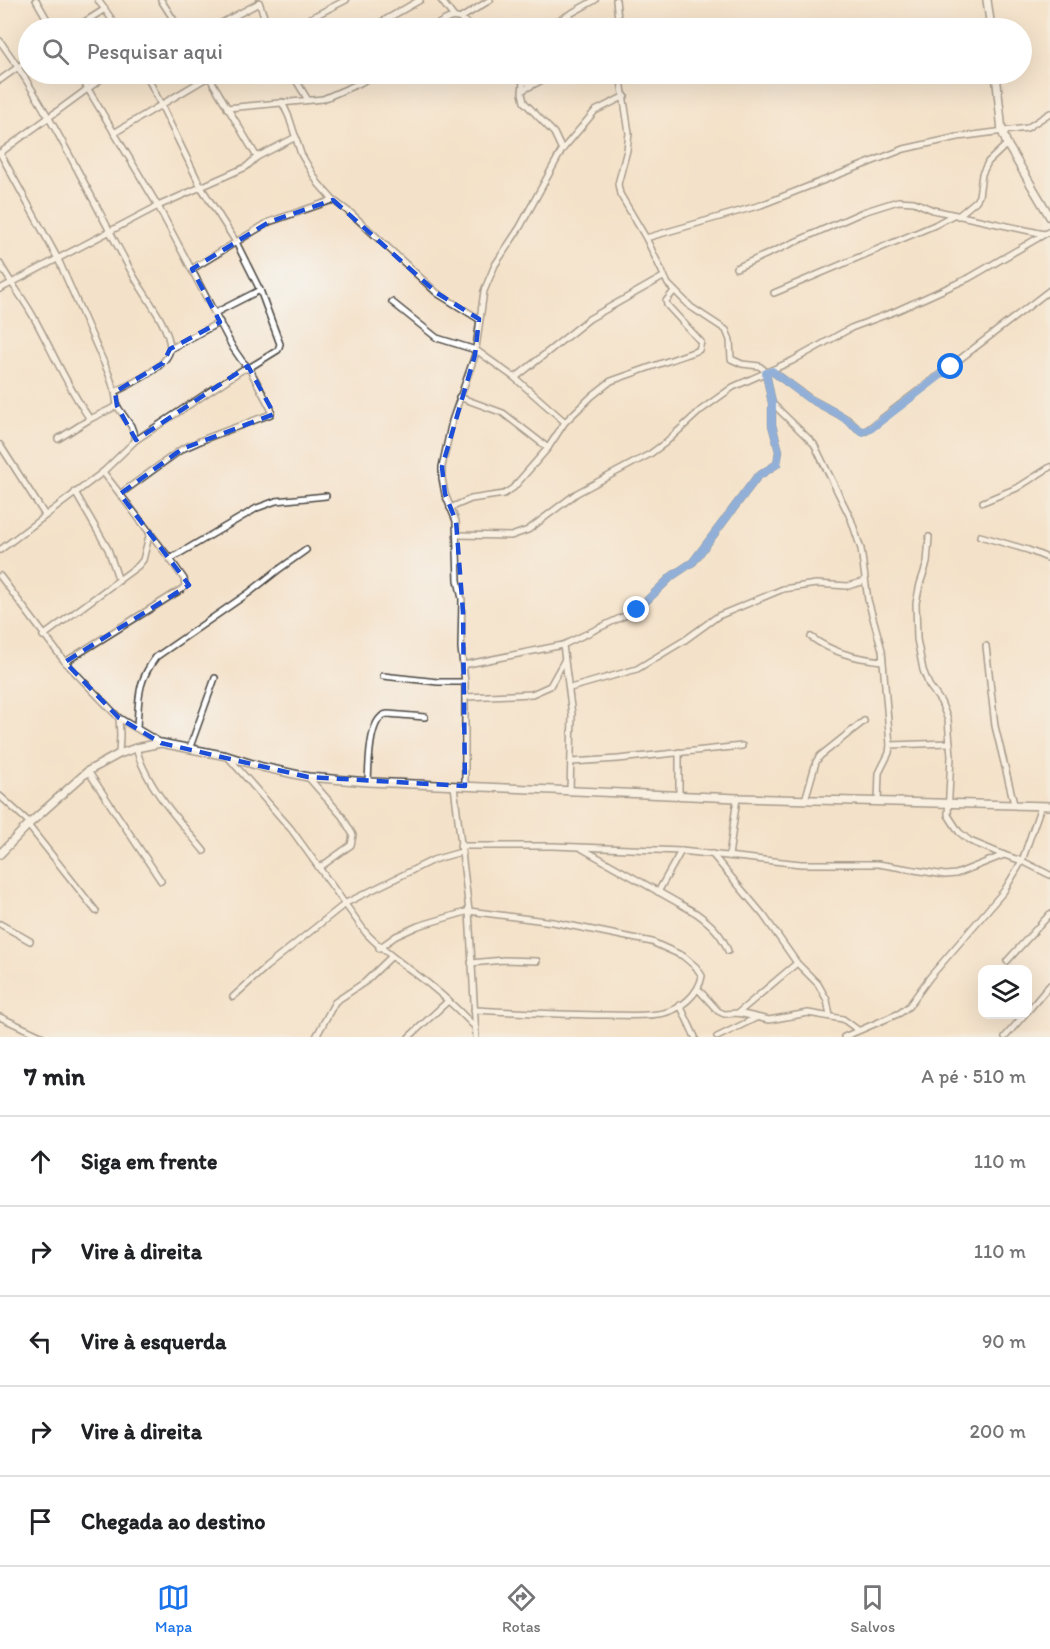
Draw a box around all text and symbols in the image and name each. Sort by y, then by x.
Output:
search box [18,18,1032,84]
icon: search [39,35,72,68]
text: Pesquisar aqui [87,38,223,65]
route start [937,353,963,379]
route end [623,596,649,622]
map controls [978,965,1032,1019]
button: layers [978,965,1032,1019]
text: 7 min [24,1060,85,1092]
text: A pé · 510 m [921,1064,1026,1088]
icon: ahead [24,1145,57,1178]
text: Siga em frente [81,1148,217,1175]
text: 110 m [974,1149,1026,1173]
icon: right [24,1235,57,1268]
text: Vire à direita [81,1238,202,1265]
text: 110 m [974,1239,1026,1263]
icon: left [24,1325,57,1358]
text: Vire à esquerda [81,1328,226,1355]
text: 90 m [982,1329,1026,1353]
icon: right [24,1415,57,1448]
text: Vire à direita [81,1418,202,1445]
text: 200 m [970,1419,1026,1443]
icon: arrive [24,1505,57,1538]
text: Chegada ao destino [81,1508,265,1535]
tab: Mapa [155,1581,192,1636]
tab: Rotas [502,1581,541,1636]
tab: Salvos [850,1581,895,1636]

